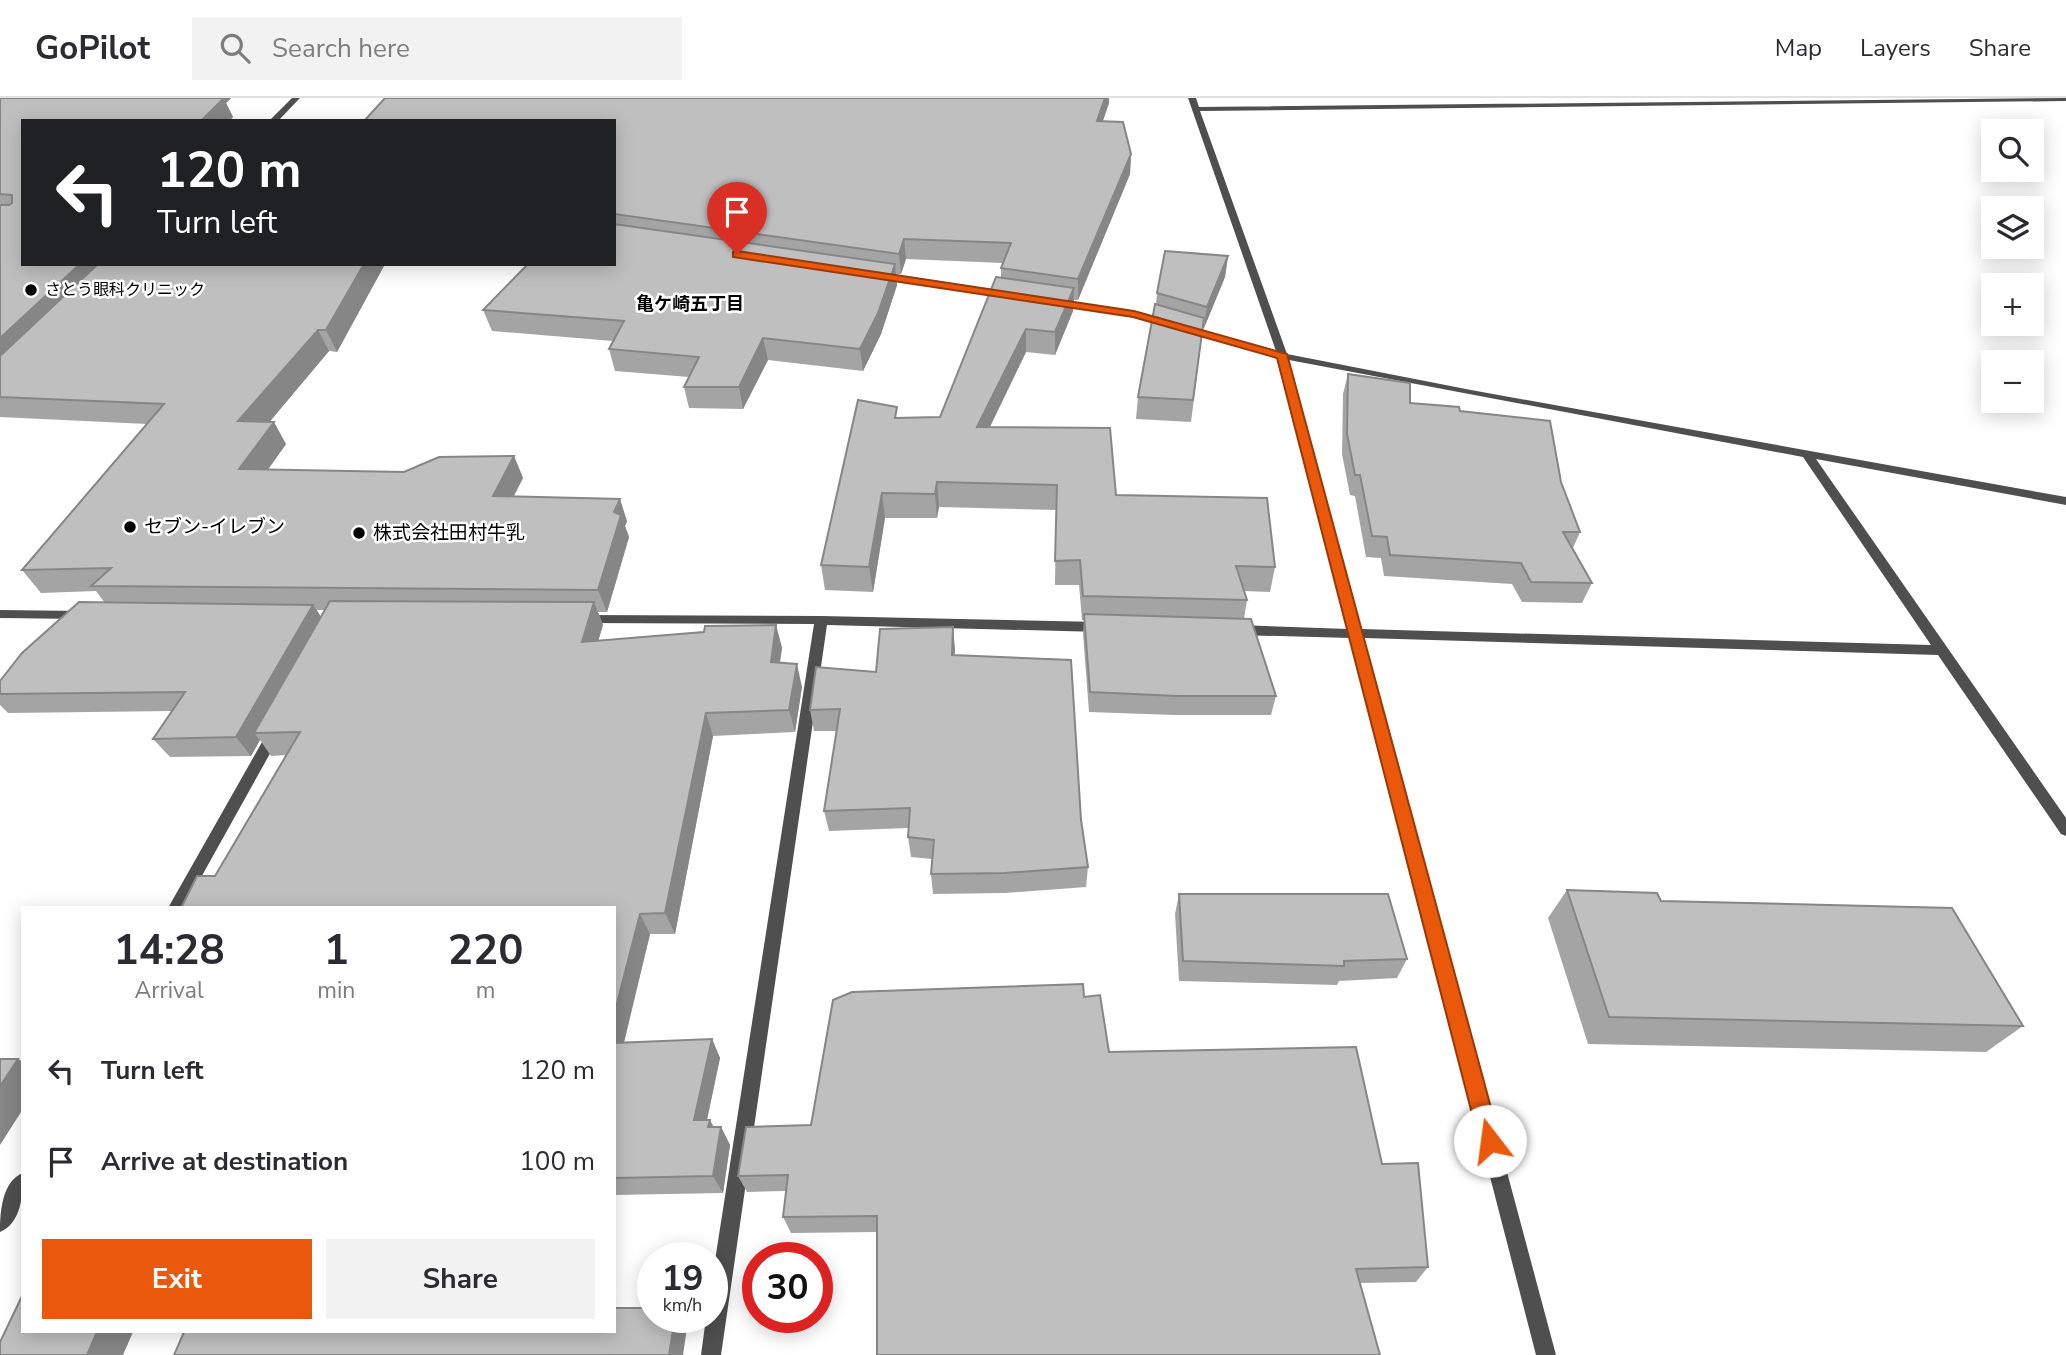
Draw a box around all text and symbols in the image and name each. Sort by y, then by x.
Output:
search box [192,17,682,80]
text: GoPilot [35,26,150,71]
icon: search [216,29,254,67]
text: Search here [272,31,410,66]
text: Map [1775,32,1822,64]
text: Layers [1860,32,1931,64]
text: Share [1969,32,2031,64]
map controls [1981,119,2044,413]
button: search [1981,119,2044,182]
text: 120 m [157,137,301,204]
icon: left [42,147,133,238]
pin [707,182,767,254]
icon: arrive [718,193,756,231]
button: layers [1981,196,2044,259]
text: Turn left [157,201,277,244]
button: + [1981,273,2044,336]
place label: さとう眼科クリニック [45,279,205,301]
marker: さとう眼科クリニック [23,282,39,298]
district label: 亀ケ崎五丁目 [636,292,744,316]
button: − [1981,350,2044,413]
place label: セブン-イレブン [144,514,285,540]
marker: セブン-イレブン [122,519,138,535]
place label: 株式会社田村牛乳 [373,520,525,546]
marker: 株式会社田村牛乳 [351,525,367,541]
text: 14:28 [114,922,225,979]
text: 1 [324,922,349,979]
text: 220 [448,922,523,979]
text: Arrival [135,975,204,1006]
text: min [317,975,355,1006]
text: m [476,975,496,1006]
icon: left [42,1052,80,1090]
text: Turn left [101,1053,204,1088]
text: 120 m [519,1053,595,1088]
position arrow [1453,1104,1527,1178]
icon: arrive [42,1143,80,1181]
text: Arrive at destination [101,1144,348,1179]
text: 100 m [519,1144,595,1179]
button: Exit [42,1239,312,1319]
button: Share [326,1239,595,1319]
speed limit sign: 30 [742,1242,833,1333]
text: 19 [661,1255,704,1302]
text: km/h [663,1293,702,1317]

